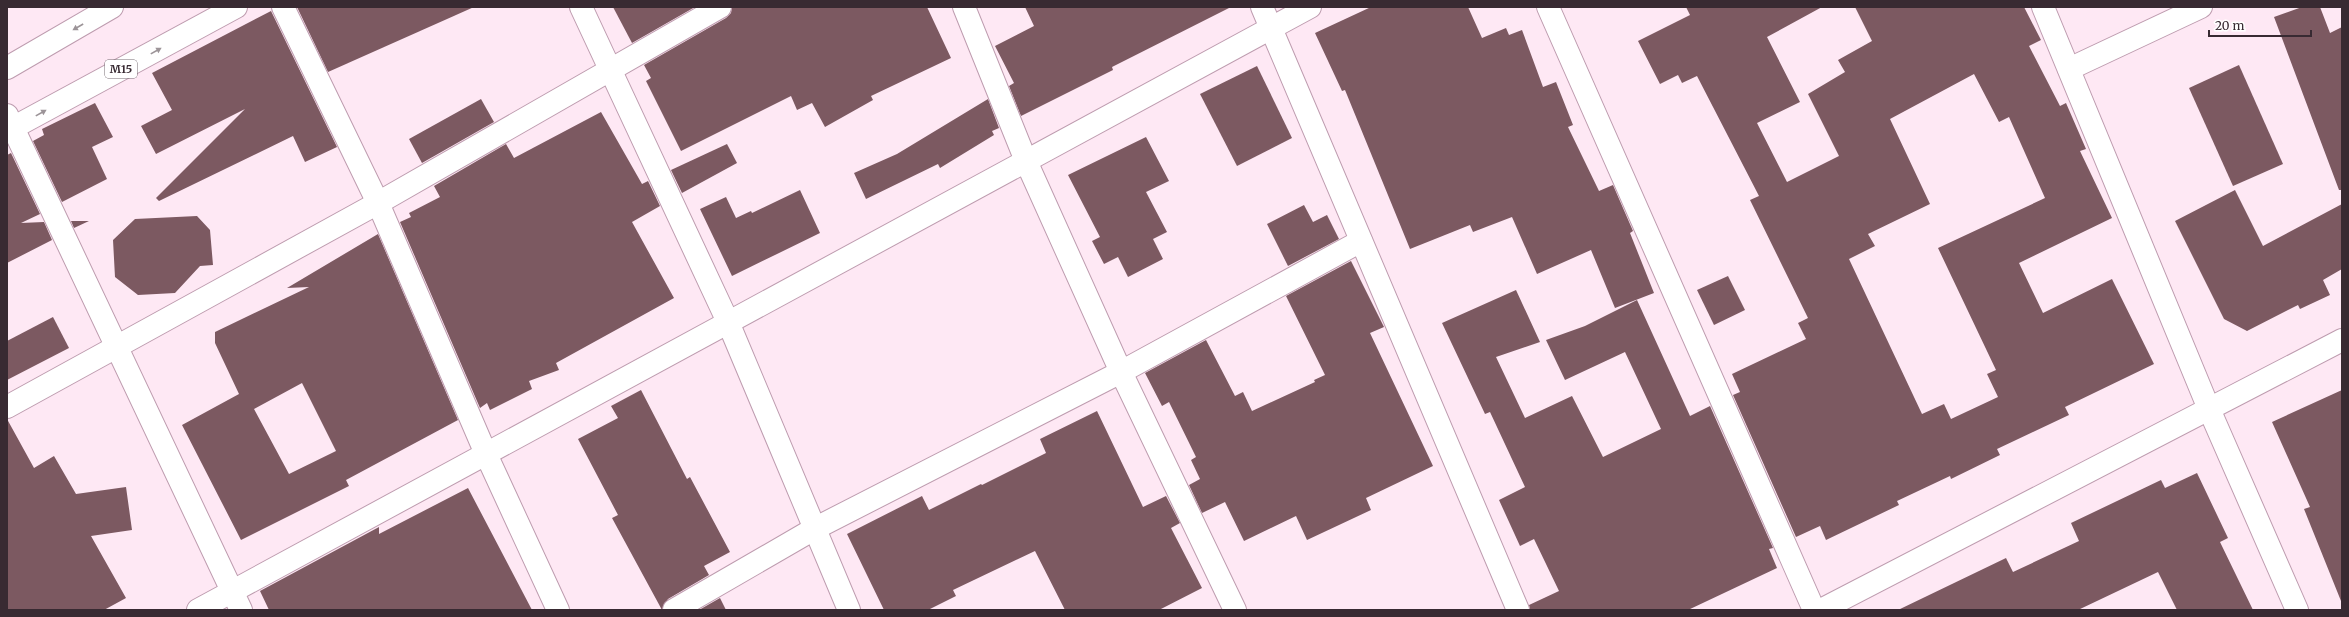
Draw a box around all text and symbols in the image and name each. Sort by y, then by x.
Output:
scale bar [2209,12,2311,38]
text: 20 m [2215,18,2244,33]
one-way arrow [72,23,84,30]
one-way arrow [150,47,161,54]
road number: M15 [105,60,137,78]
one-way arrow [35,109,47,116]

